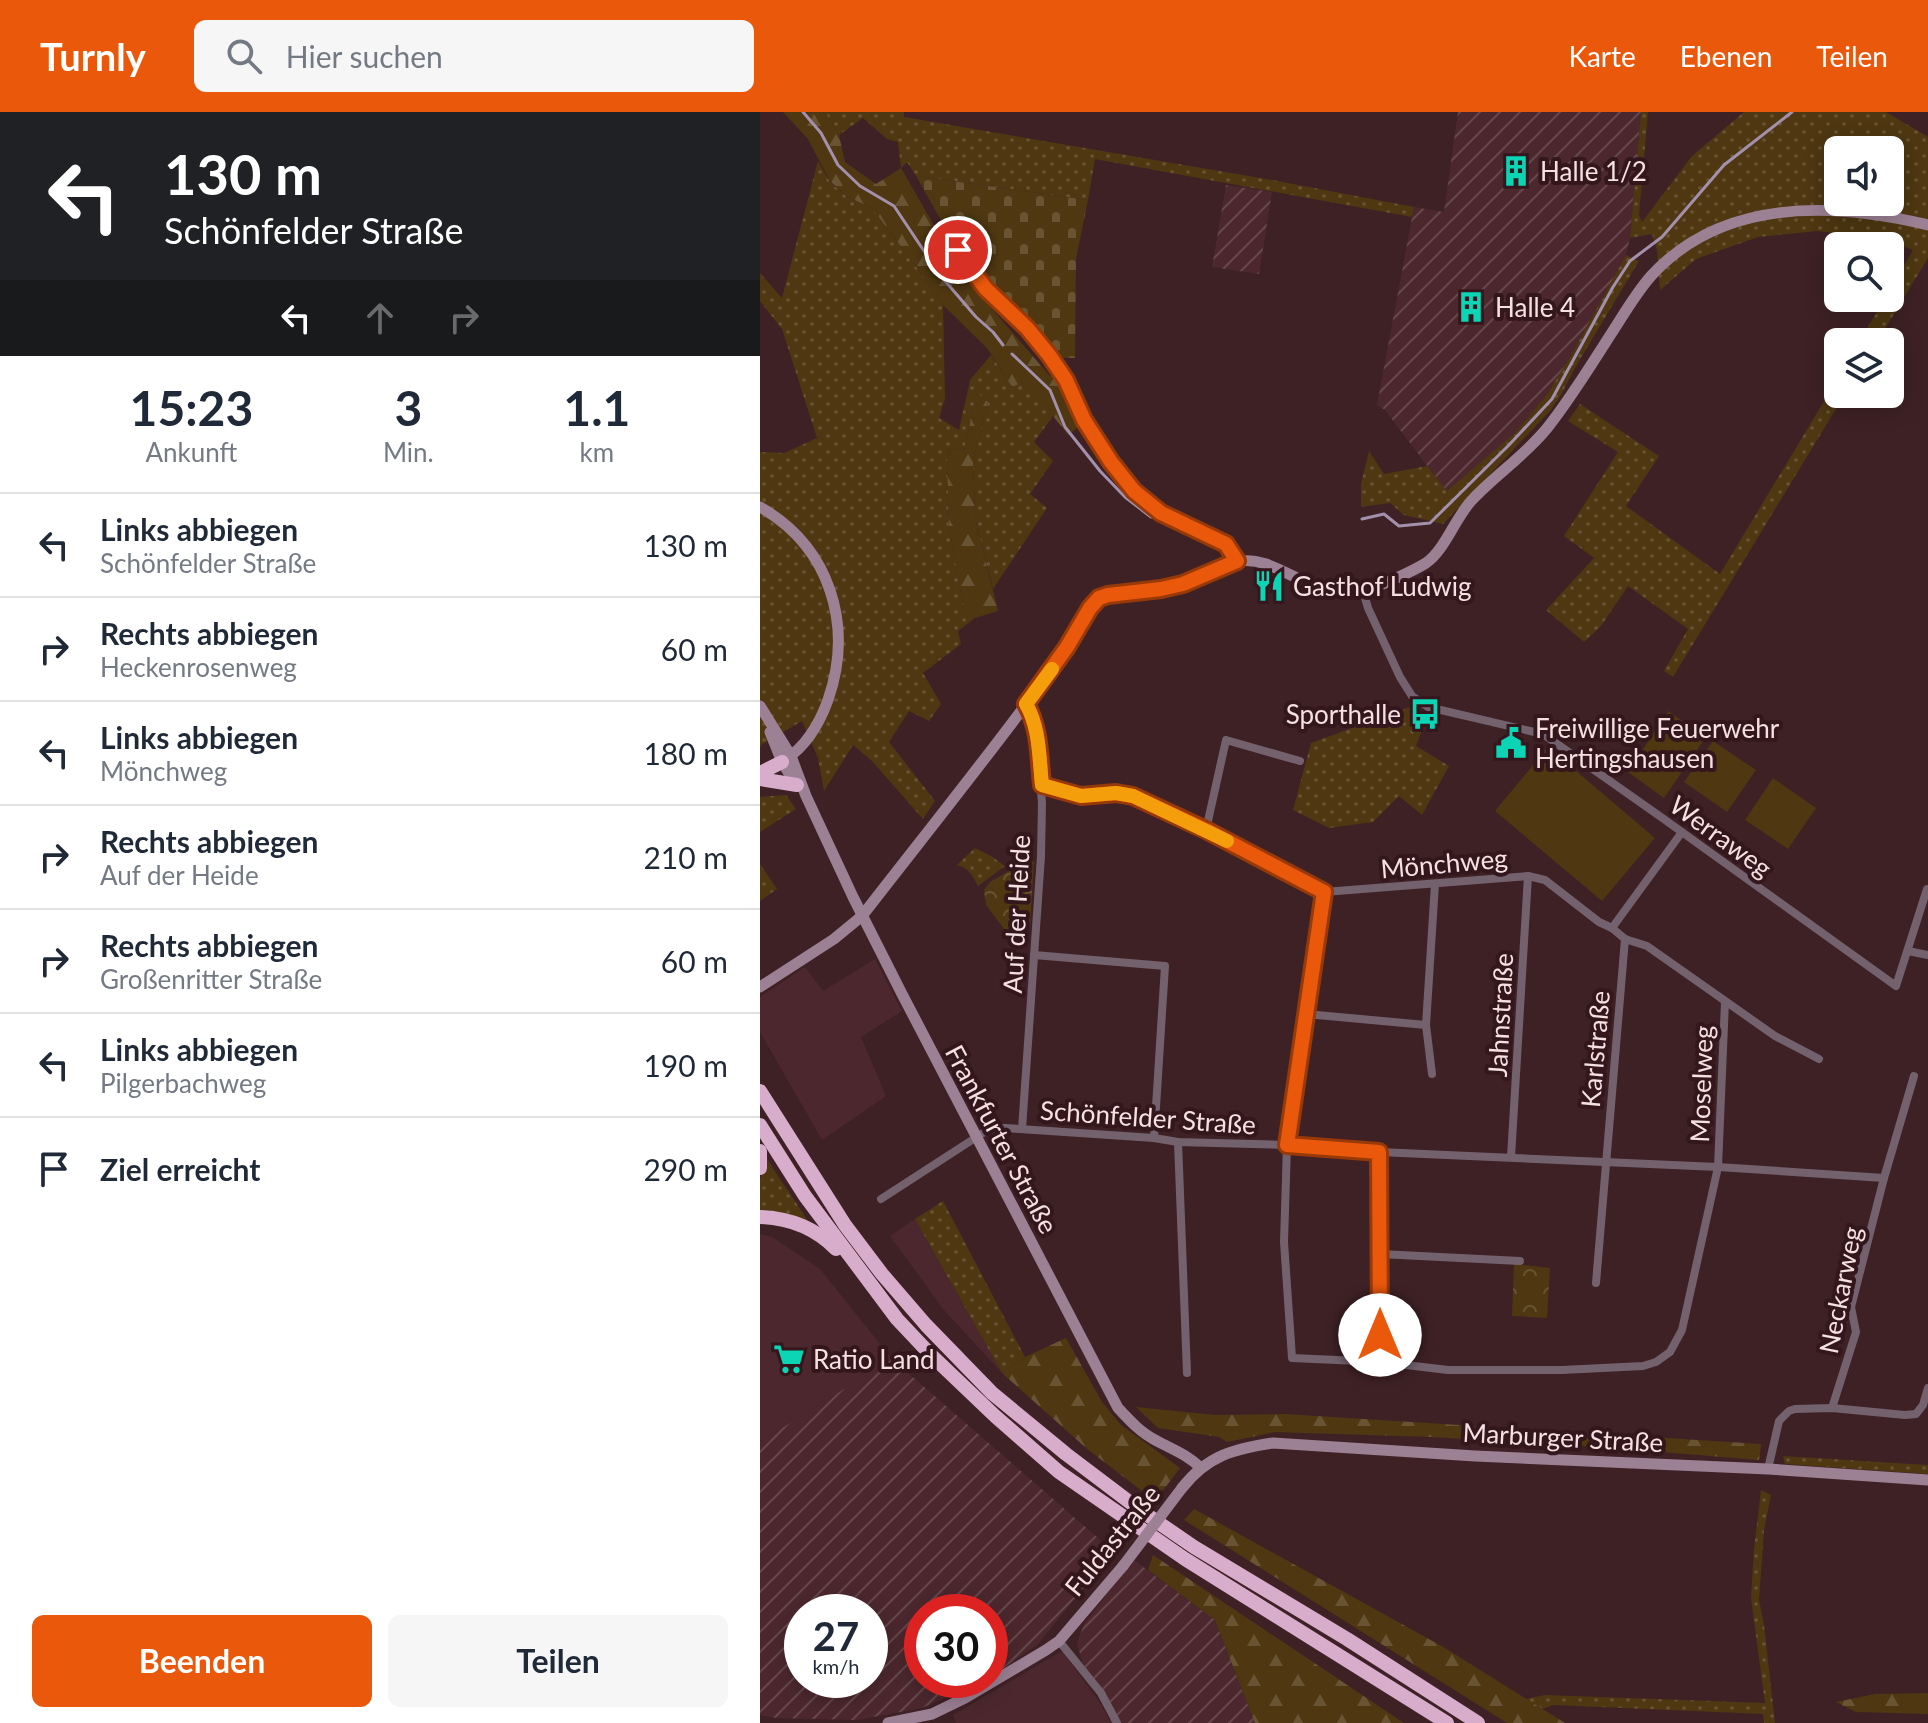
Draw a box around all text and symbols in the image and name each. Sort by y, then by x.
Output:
search box [194,20,754,92]
text: Turnly [40,33,146,79]
icon: search [222,34,266,78]
text: Hier suchen [286,38,443,74]
text: Karte [1568,39,1636,73]
text: Ebenen [1680,39,1772,73]
text: Teilen [1816,39,1888,73]
map controls [1824,136,1904,408]
button: sound [1824,136,1904,216]
text: 130 m [164,140,322,207]
icon: left [32,144,136,248]
building icon: Halle 1/2 [1499,154,1533,188]
place label: Halle 1/2 [1540,155,1647,187]
text: Schönfelder Straße [164,208,463,252]
pin [924,216,992,284]
icon: arrive [936,228,980,272]
button: search [1824,232,1904,312]
building icon: Halle 4 [1454,290,1488,324]
place label: Halle 4 [1495,291,1575,323]
icon: left [274,296,318,340]
icon: ahead [358,296,402,340]
icon: right [442,296,486,340]
button: layers [1824,328,1904,408]
text: 15:23 [130,379,253,436]
text: 3 [394,379,422,436]
text: 1.1 [563,379,630,436]
text: Ankunft [146,436,237,468]
text: Min. [383,436,434,468]
text: km [580,436,614,468]
text: Links abbiegen [100,511,298,547]
icon: left [32,523,76,567]
text: 130 m [643,527,728,563]
text: Schönfelder Straße [100,547,316,579]
restaurant icon: Gasthof Ludwig [1252,569,1286,603]
place label: Gasthof Ludwig [1293,570,1472,602]
text: Rechts abbiegen [100,615,319,651]
icon: right [32,627,76,671]
text: 60 m [661,631,728,667]
text: Heckenrosenweg [100,651,297,683]
bus stop icon: Sporthalle [1408,697,1442,731]
place label: Sporthalle [1286,698,1401,730]
place label: Freiwillige Feuerwehr Hertingshausen [1535,712,1780,774]
text: Links abbiegen [100,719,298,755]
public building icon: Freiwillige Feuerwehr Hertingshausen [1494,726,1528,760]
icon: left [32,731,76,775]
text: 180 m [643,735,728,771]
text: Mönchweg [100,755,227,787]
street label: Werraweg [1664,788,1778,884]
text: Rechts abbiegen [100,823,319,859]
street label: Auf der Heide [996,834,1036,994]
icon: right [32,835,76,879]
text: 210 m [643,839,728,875]
street label: Mönchweg [1379,842,1509,884]
text: Auf der Heide [100,859,259,891]
text: Rechts abbiegen [100,927,319,963]
icon: right [32,939,76,983]
text: 60 m [661,943,728,979]
street label: Jahnstraße [1481,952,1519,1078]
text: Großenritter Straße [100,963,322,995]
street label: Karlstraße [1574,989,1616,1109]
street label: Moselweg [1683,1025,1719,1143]
text: Links abbiegen [100,1031,298,1067]
street label: Frankfurter Straße [939,1039,1065,1239]
icon: left [32,1043,76,1087]
text: 190 m [643,1047,728,1083]
text: Pilgerbachweg [100,1067,266,1099]
street label: Schönfelder Straße [1039,1093,1257,1141]
icon: arrive [32,1147,76,1191]
text: Ziel erreicht [100,1151,260,1187]
text: 290 m [643,1151,728,1187]
street label: Neckarweg [1812,1224,1868,1356]
position arrow [1338,1293,1422,1377]
supermarket icon: Ratio Land [772,1342,806,1376]
place label: Ratio Land [813,1343,935,1375]
street label: Marburger Straße [1462,1416,1664,1458]
street label: Fuldastraße [1058,1478,1166,1602]
speed limit sign: 30 [904,1594,1008,1698]
text: 27 [813,1612,859,1660]
button: Beenden [32,1615,372,1707]
button: Teilen [388,1615,728,1707]
text: km/h [813,1654,859,1678]

